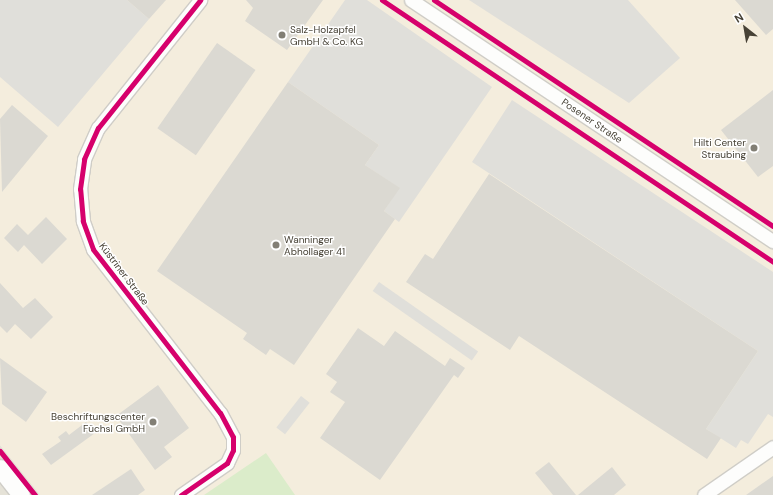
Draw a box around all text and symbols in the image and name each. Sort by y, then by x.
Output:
north arrow [725,8,765,48]
text: N [732,10,746,26]
place label: Salz-Holzapfel GmbH & Co. KG [290,23,363,46]
marker: Salz-Holzapfel GmbH & Co. KG [277,30,287,40]
street label: Posener Straße [559,96,625,146]
place label: Hilti Center Straubing [694,136,746,160]
marker: Hilti Center Straubing [749,143,759,153]
place label: Wanninger Abhollager 41 [284,233,345,256]
street label: Küstriner Straße [97,240,151,308]
marker: Wanninger Abhollager 41 [271,240,281,250]
place label: Beschriftungscenter Füchsl GmbH [51,410,145,434]
marker: Beschriftungscenter Füchsl GmbH [148,417,158,427]

